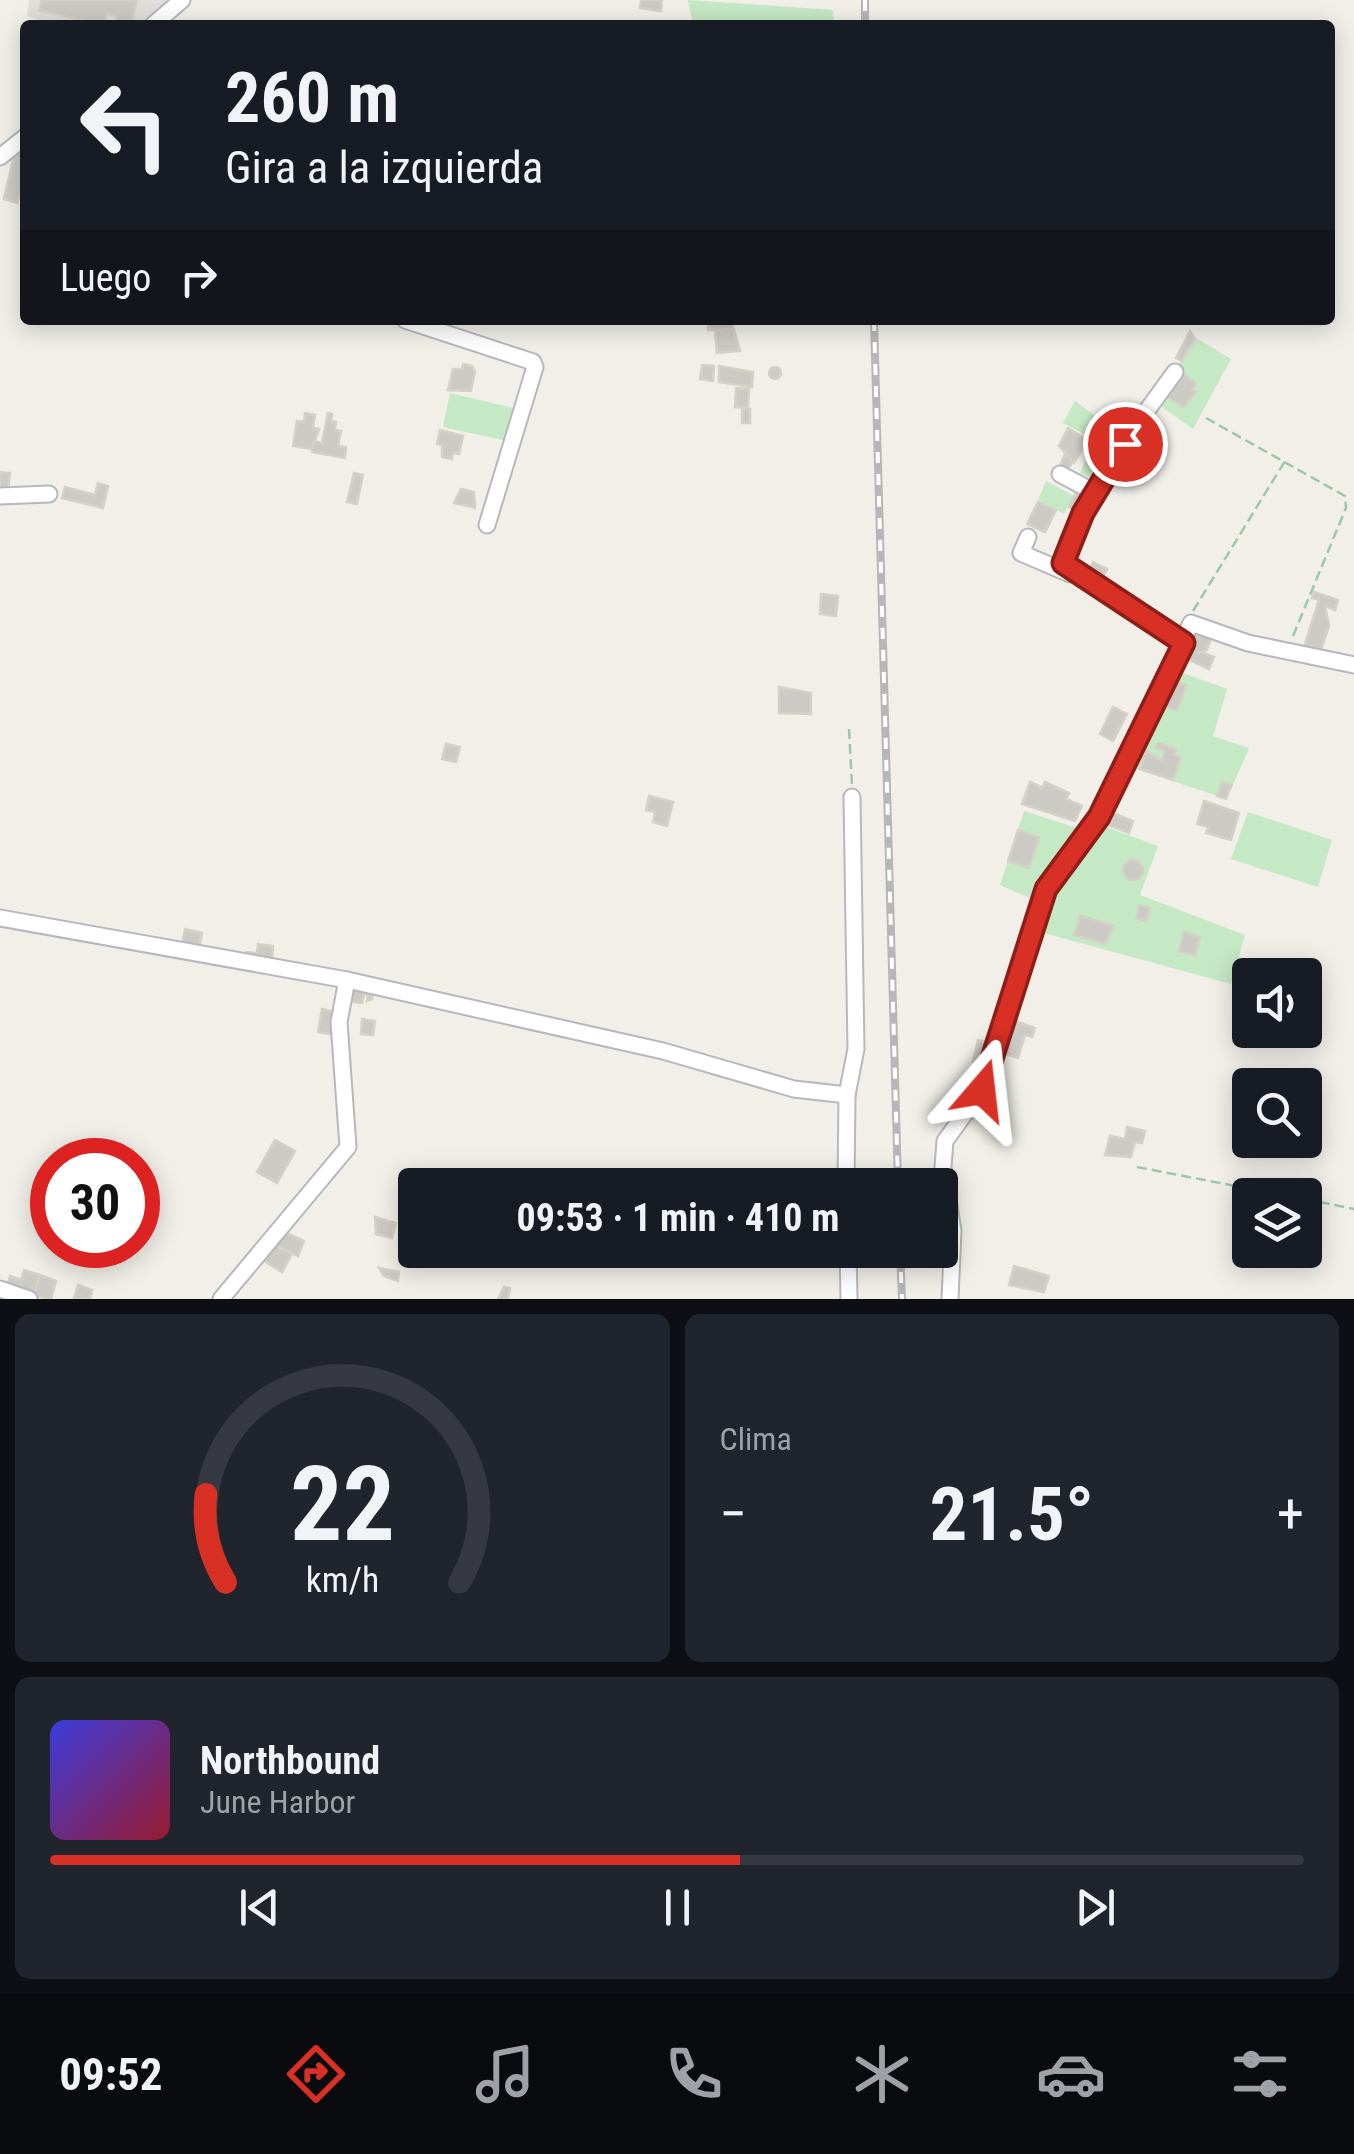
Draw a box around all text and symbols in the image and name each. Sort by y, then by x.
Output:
text: 260 m [225,57,399,139]
icon: left [60,60,190,190]
text: Gira a la izquierda [225,141,543,194]
icon: right [171,250,226,305]
text: Luego [60,256,151,300]
pin [1083,402,1168,487]
icon: arrive [1098,417,1153,472]
map controls [1232,958,1322,1268]
button: sound [1232,958,1322,1048]
position arrow [930,1038,1034,1142]
button: search [1232,1068,1322,1158]
speed limit sign: 30 [30,1138,160,1268]
button: layers [1232,1178,1322,1268]
text: 09:53 · 1 min · 410 m [517,1196,839,1240]
text: Clima [720,1420,792,1458]
text: 22 [290,1444,395,1565]
text: 21.5° [930,1470,1094,1558]
text: − [720,1482,747,1546]
text: + [1277,1482,1304,1546]
text: km/h [305,1559,379,1601]
text: Northbound [200,1739,380,1783]
text: June Harbor [200,1783,355,1821]
icon: previous [232,1880,287,1935]
icon: pause [650,1880,705,1935]
icon: next [1068,1880,1123,1935]
icon: directions [281,2039,351,2109]
icon: music [470,2039,540,2109]
icon: phone [659,2039,729,2109]
icon: climate [847,2039,917,2109]
icon: car [1036,2039,1106,2109]
icon: filters [1225,2039,1295,2109]
text: 09:52 [59,2048,163,2101]

